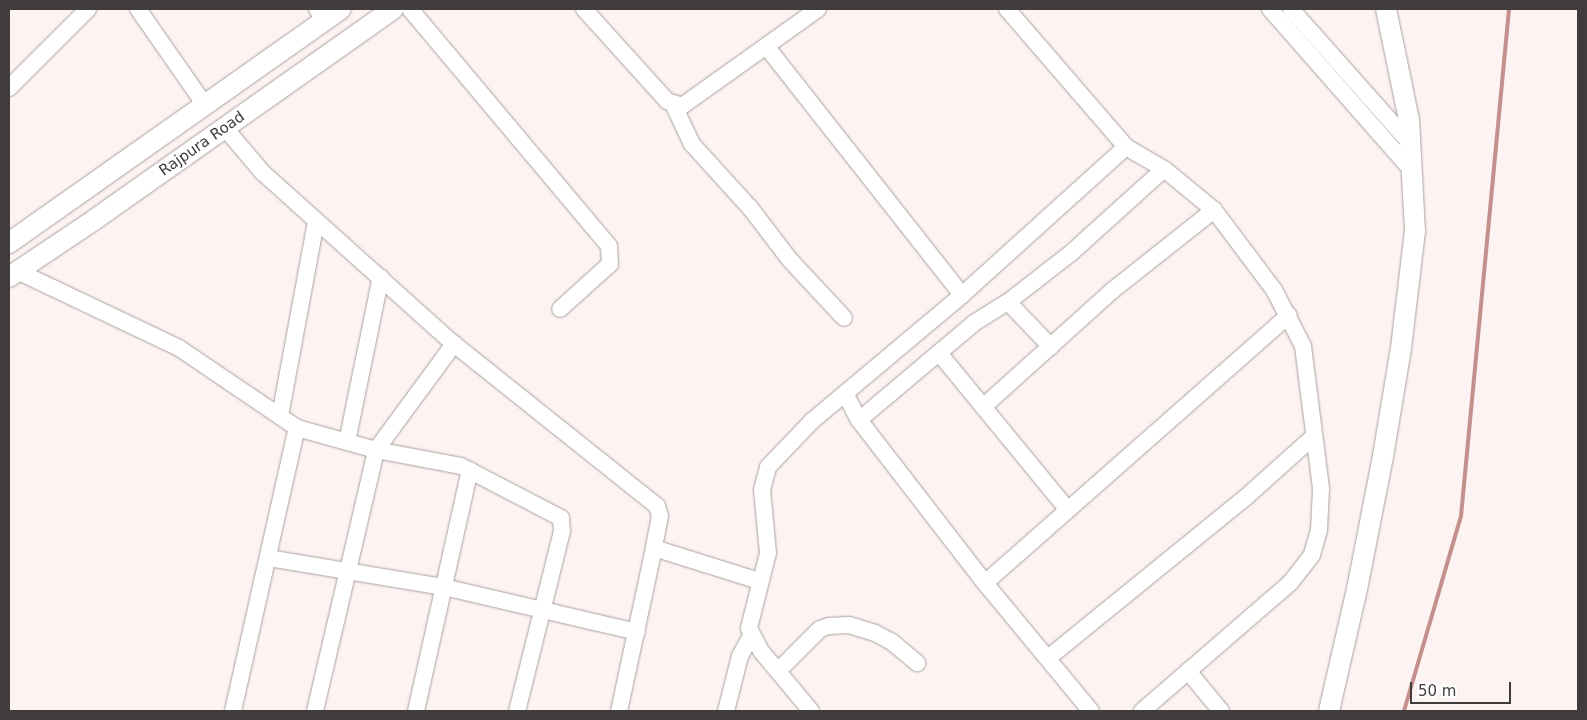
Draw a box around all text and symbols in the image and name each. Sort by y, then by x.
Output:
street label: Rajpura Road [156,108,248,180]
scale bar [1412,672,1513,704]
text: 50 m [1418,682,1456,700]

